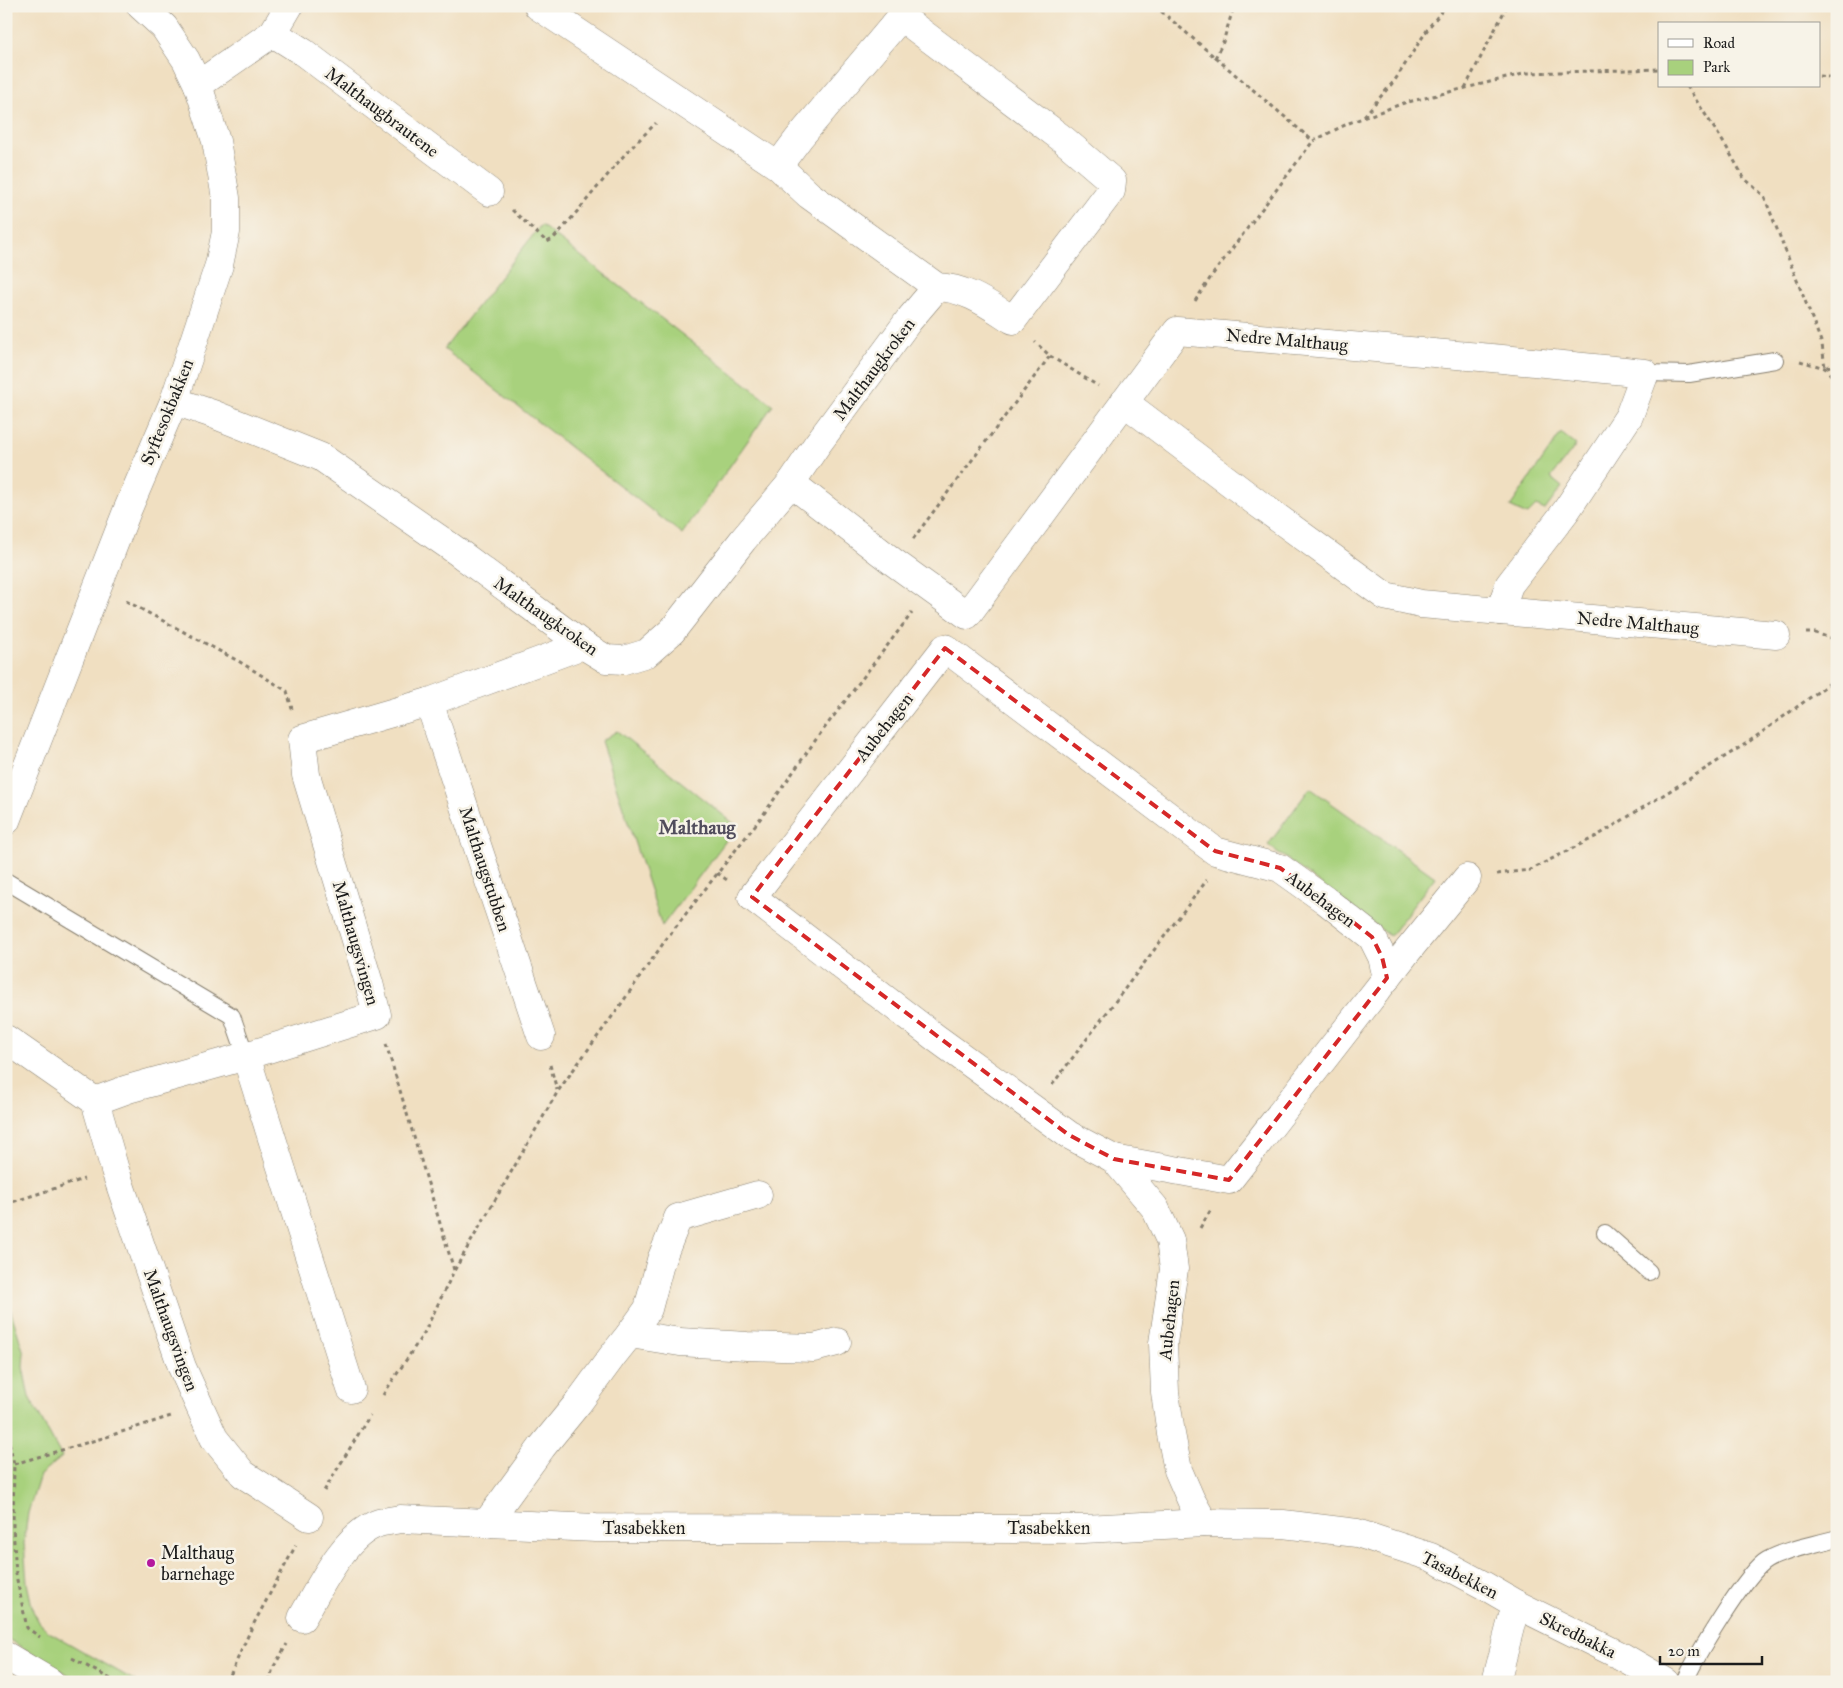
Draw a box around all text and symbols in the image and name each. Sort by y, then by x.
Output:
legend [1658,22,1820,88]
text: Road [1703,34,1735,52]
text: Park [1703,58,1730,76]
street label: Malthaugbrautene [320,62,443,163]
street label: Malthaugkroken [828,313,921,425]
street label: Nedre Malthaug [1225,324,1350,357]
street label: Syftesokbakken [136,355,198,468]
street label: Malthaugkroken [489,572,603,661]
street label: Nedre Malthaug [1576,607,1701,640]
street label: Aubehagen [850,688,919,767]
street label: Malthaugstubben [453,804,516,935]
district label: Malthaug [659,816,737,840]
street label: Aubehagen [1281,865,1360,933]
street label: Malthaugsvingen [327,878,384,1008]
street label: Malthaugsvingen [138,1266,203,1395]
street label: Aubehagen [1154,1278,1185,1362]
street label: Tasabekken [603,1517,686,1539]
street label: Tasabekken [1008,1517,1091,1539]
place label: Malthaug barnehage [161,1542,235,1586]
street label: Tasabekken [1418,1546,1502,1604]
marker: Malthaug barnehage [145,1557,157,1569]
street label: Skredbakka [1536,1607,1620,1663]
scale bar [1660,1633,1763,1665]
text: 20 m [1668,1642,1700,1660]

